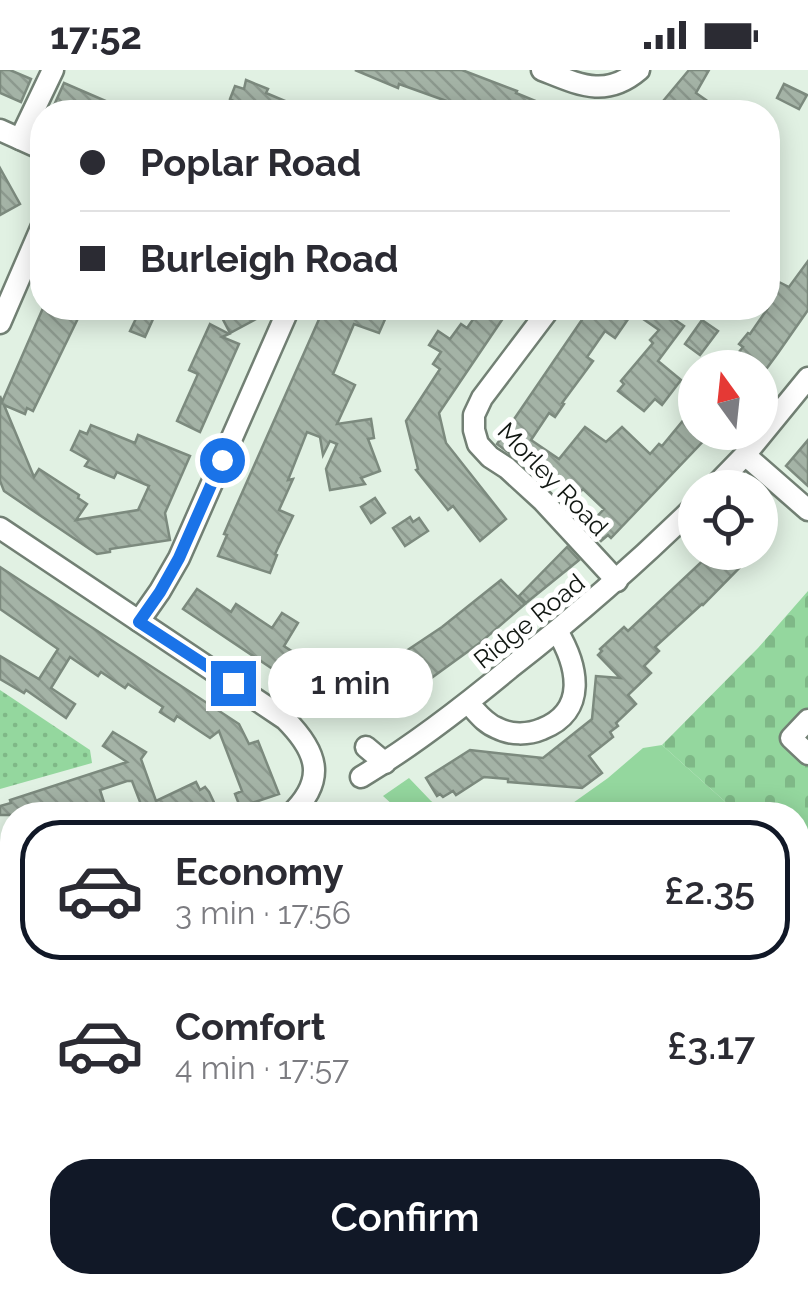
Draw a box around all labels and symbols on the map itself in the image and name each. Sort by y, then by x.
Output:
north arrow [678,350,778,450]
street label: Morley Road [492,416,614,542]
route start [200,438,245,483]
street label: Ridge Road [468,567,590,675]
callout: 1 min [268,648,433,718]
route end [211,661,256,706]

